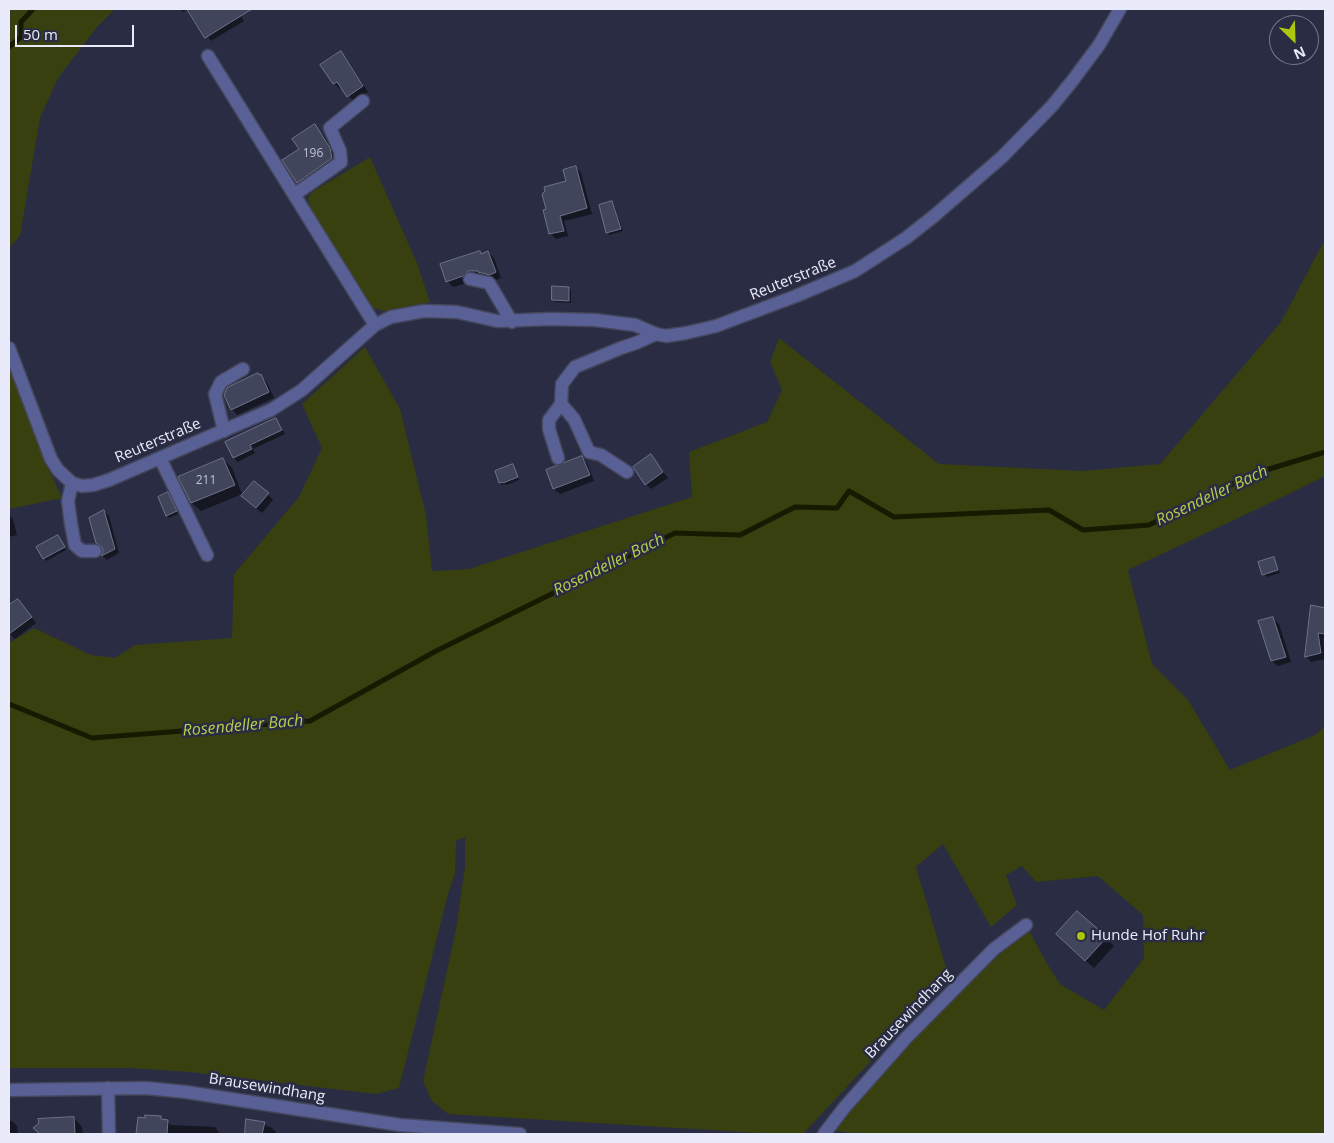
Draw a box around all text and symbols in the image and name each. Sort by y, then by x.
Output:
scale bar [18,15,136,47]
north arrow [1269,15,1319,65]
text: 50 m [23,24,58,44]
text: N [1291,42,1309,64]
house number: 196 [303,147,323,161]
street label: Reuterstraße [747,254,839,304]
street label: Reuterstraße [112,415,204,467]
water label: Rosendeller Bach [1153,462,1271,530]
house number: 211 [196,474,216,488]
water label: Rosendeller Bach [550,530,668,600]
water label: Rosendeller Bach [182,711,304,741]
place label: Hunde Hof Ruhr [1091,927,1205,945]
marker: Hunde Hof Ruhr [1075,930,1087,942]
street label: Brausewindhang [862,965,956,1063]
street label: Brausewindhang [208,1070,326,1106]

